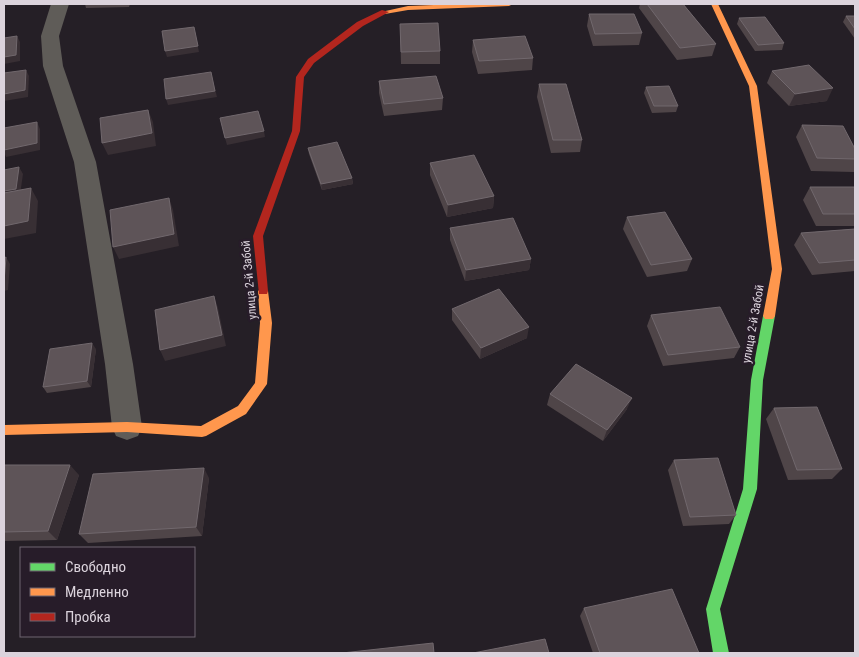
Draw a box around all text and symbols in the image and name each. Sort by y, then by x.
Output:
street label: улица 2-й Забой [239,240,259,320]
street label: улица 2-й Забой [739,284,767,364]
legend [20,547,195,637]
text: Свободно [65,558,126,576]
text: Медленно [65,583,129,601]
text: Пробка [65,608,111,626]

